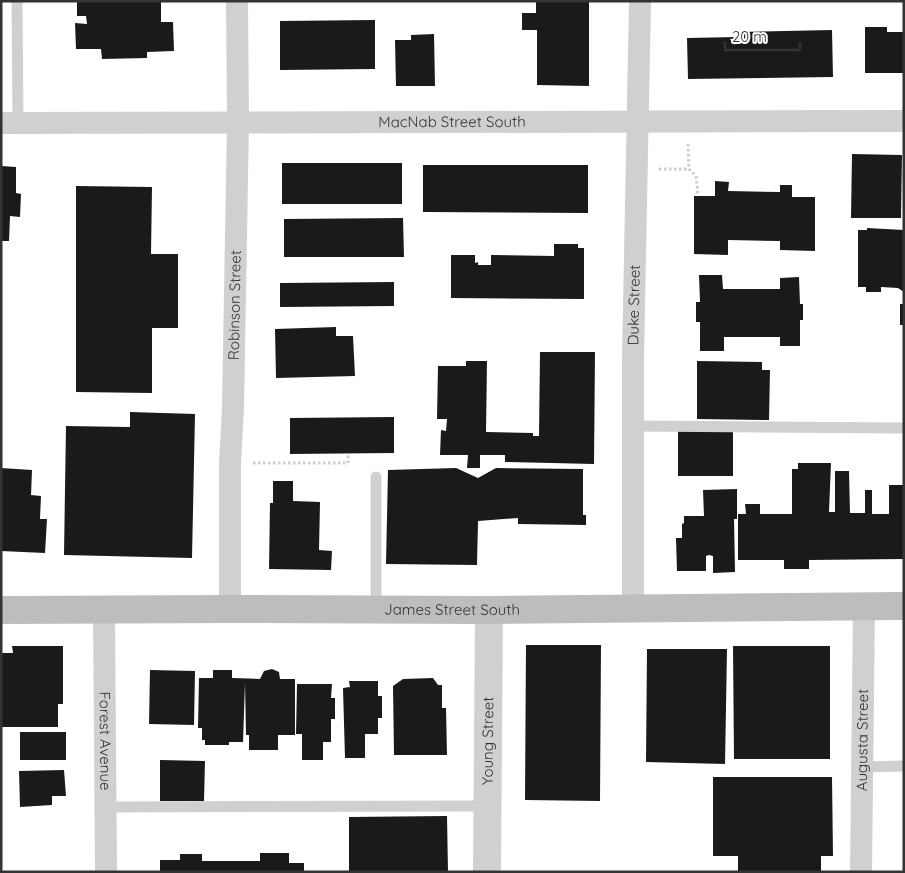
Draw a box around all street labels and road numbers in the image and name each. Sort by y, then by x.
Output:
street label: MacNab Street South [378,112,526,131]
street label: Robinson Street [224,250,245,360]
street label: Duke Street [623,264,644,346]
street label: James Street South [384,600,520,619]
street label: Augusta Street [852,689,872,791]
street label: Forest Avenue [96,691,115,791]
street label: Young Street [478,697,497,785]

